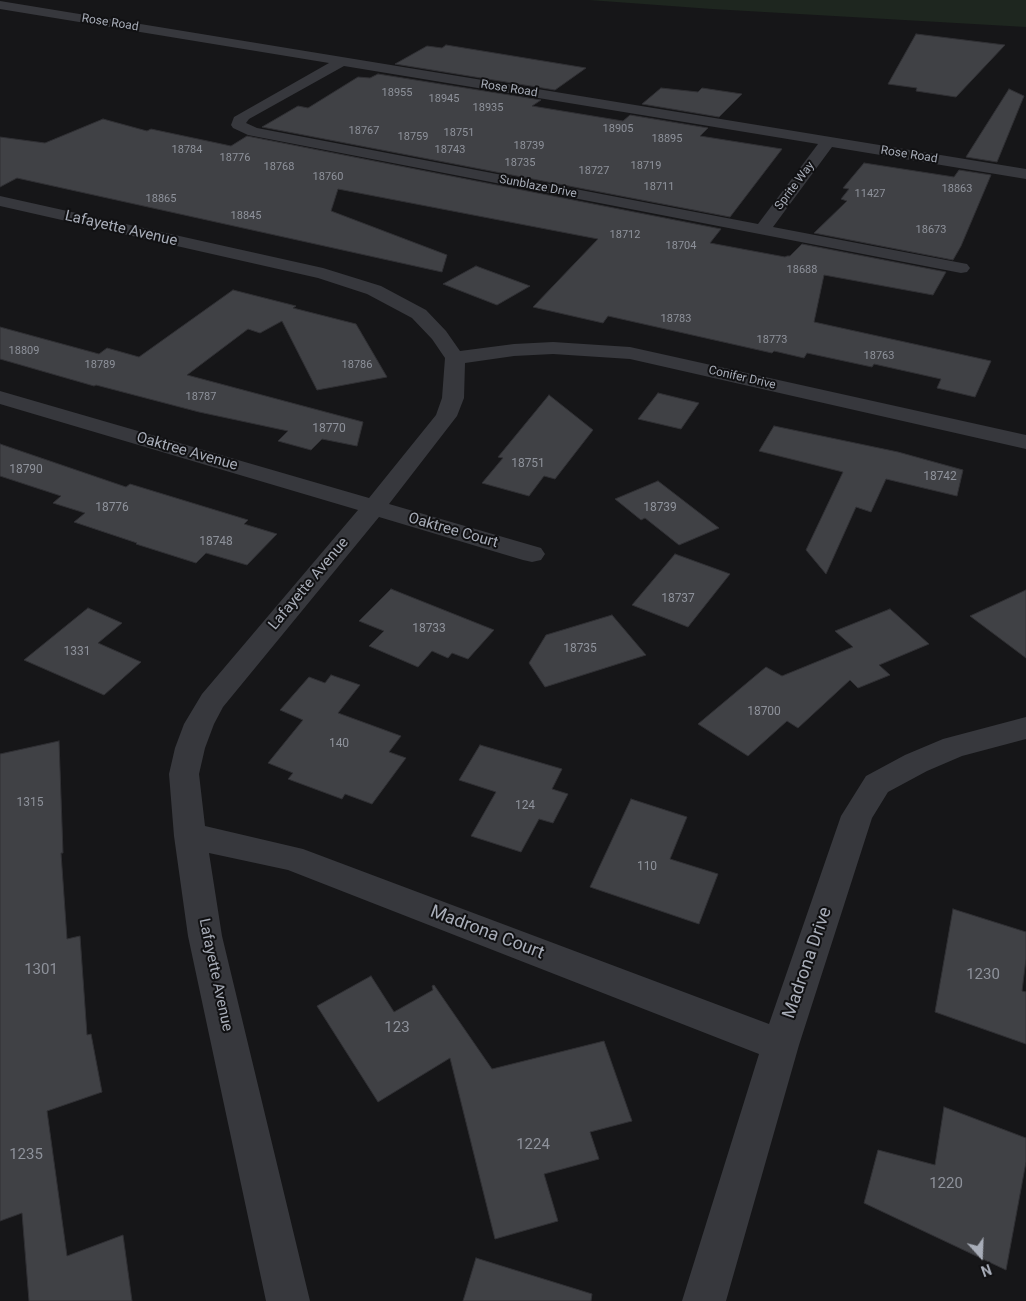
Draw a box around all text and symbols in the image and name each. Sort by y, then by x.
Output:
street label: Rose Road [81,11,139,35]
street label: Rose Road [480,77,538,101]
house number: 18955 [382,86,412,100]
house number: 18945 [429,92,459,106]
house number: 18935 [473,101,503,115]
house number: 18905 [603,122,633,136]
house number: 18767 [349,124,379,138]
house number: 18751 [444,126,474,140]
house number: 18759 [398,130,428,144]
house number: 18895 [652,132,682,146]
house number: 18739 [514,139,544,153]
house number: 18784 [172,143,202,157]
house number: 18743 [435,143,465,157]
street label: Rose Road [880,143,938,167]
house number: 18776 [220,151,250,165]
house number: 18735 [505,156,535,170]
house number: 18719 [631,159,661,173]
street label: Sprite Way [772,159,818,213]
house number: 18768 [264,160,294,174]
house number: 18727 [579,164,609,178]
house number: 18760 [313,170,343,184]
street label: Sunblaze Drive [498,172,578,202]
house number: 18711 [644,180,674,194]
house number: 18863 [942,182,972,196]
house number: 11427 [855,187,885,201]
house number: 18865 [146,192,176,206]
street label: Lafayette Avenue [63,207,179,251]
house number: 18845 [231,209,261,223]
house number: 18673 [916,223,946,237]
house number: 18712 [610,228,640,242]
house number: 18704 [666,239,696,253]
house number: 18688 [787,263,817,277]
house number: 18783 [661,312,691,326]
house number: 18773 [757,333,787,347]
house number: 18809 [9,344,39,358]
house number: 18763 [864,349,894,363]
house number: 18789 [85,358,115,372]
house number: 18786 [342,358,372,372]
street label: Conifer Drive [707,363,777,393]
house number: 18787 [186,390,216,404]
house number: 18770 [312,422,346,436]
street label: Oaktree Avenue [134,429,240,475]
house number: 18751 [511,457,545,471]
house number: 18790 [9,463,43,477]
house number: 18742 [923,470,957,484]
house number: 18776 [95,501,129,515]
house number: 18739 [643,501,677,515]
street label: Oaktree Court [406,510,500,552]
street label: Lafayette Avenue [265,534,353,634]
house number: 18748 [199,535,233,549]
house number: 18737 [661,592,695,606]
house number: 18733 [412,622,446,636]
house number: 18735 [563,642,597,656]
house number: 1331 [64,645,90,659]
house number: 18700 [747,705,781,719]
house number: 140 [329,737,349,751]
house number: 1315 [17,796,43,810]
house number: 124 [515,799,535,813]
house number: 110 [637,860,657,874]
street label: Madrona Court [427,901,547,965]
street label: Madrona Drive [779,904,837,1022]
street label: Lafayette Avenue [194,917,236,1033]
house number: 1301 [24,961,58,979]
house number: 1230 [966,966,1000,984]
house number: 123 [384,1019,410,1037]
house number: 1224 [516,1136,550,1154]
house number: 1235 [9,1146,43,1164]
house number: 1220 [929,1175,963,1193]
north arrow [956,1231,1006,1281]
text: N [979,1261,994,1279]

